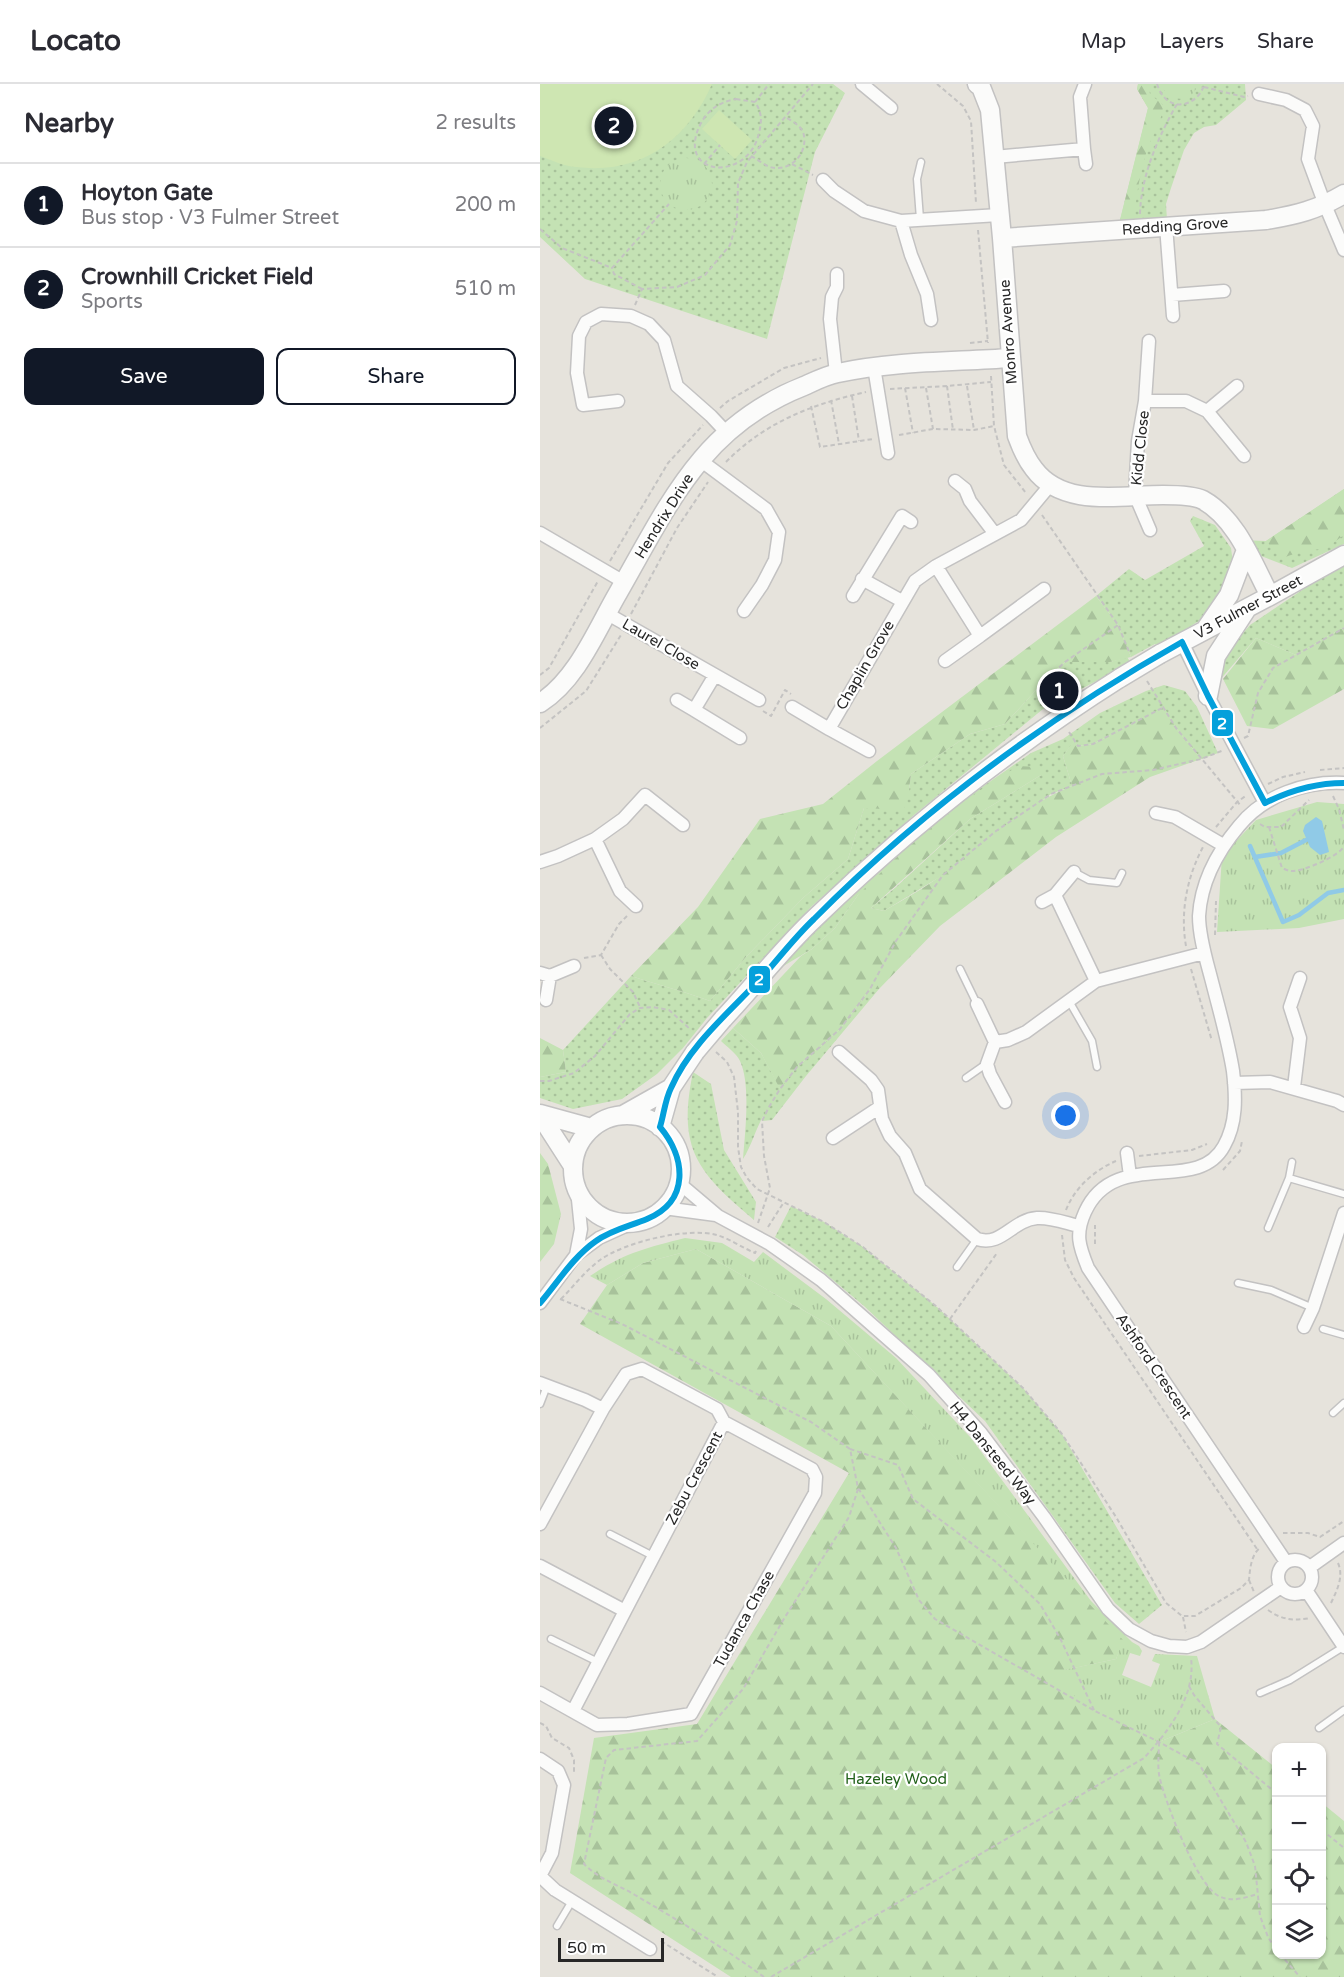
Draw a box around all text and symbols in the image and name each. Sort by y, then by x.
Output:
text: Locato [30,24,121,58]
text: Map [1081,29,1126,54]
text: Layers [1159,29,1224,54]
text: Share [1257,29,1314,54]
pin: 2 [594,104,634,148]
text: Nearby [24,108,114,139]
text: 2 results [436,111,516,135]
text: Hoyton Gate [81,180,213,206]
text: 1 [37,193,50,217]
text: 200 m [455,193,516,217]
text: Bus stop · V3 Fulmer Street [81,206,339,230]
street label: Redding Grove [1121,213,1229,239]
text: Crownhill Cricket Field [81,264,313,290]
text: 2 [37,277,50,301]
text: 510 m [455,277,516,301]
street label: Monro Avenue [995,279,1021,385]
text: Sports [81,290,143,314]
button: Save [24,348,264,405]
button: Share [276,348,516,405]
street label: Kidd Close [1127,409,1153,487]
street label: Hendrix Drive [631,470,697,562]
street label: V3 Fulmer Street [1191,571,1305,643]
street label: Laurel Close [619,615,703,673]
street label: Chaplin Grove [832,617,898,713]
pin: 1 [1040,668,1078,714]
line badge: 2 [1211,709,1234,737]
text: 2 [1217,714,1227,734]
line badge: 2 [748,965,771,994]
text: 2 [754,970,764,990]
your location [1051,1101,1080,1130]
street label: Ashford Crescent [1112,1310,1196,1422]
street label: H4 Dansteed Way [946,1398,1040,1508]
street label: Zebu Crescent [662,1428,726,1528]
street label: Tudanca Chase [710,1567,778,1671]
map controls [1272,1743,1326,1959]
button: + [1272,1743,1326,1797]
park label: Hazeley Wood [845,1770,947,1788]
button: − [1272,1797,1326,1851]
button: locate [1272,1851,1326,1905]
button: layers [1272,1905,1326,1959]
scale bar [558,1935,664,1962]
text: 50 m [567,1938,606,1958]

